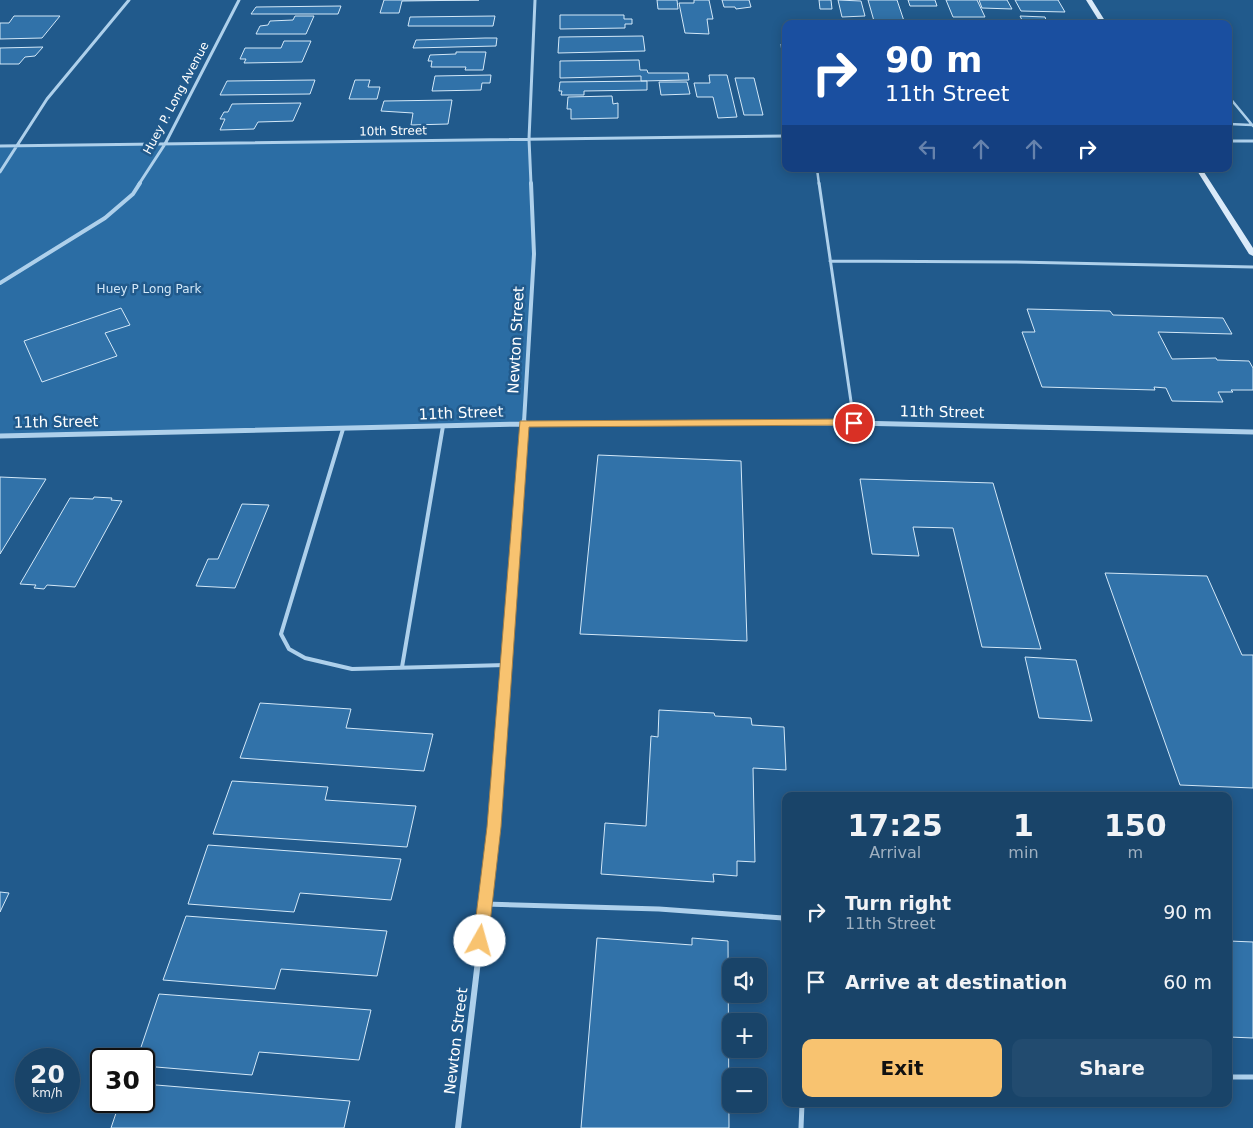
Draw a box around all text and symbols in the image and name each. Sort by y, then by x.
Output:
street label: Huey P. Long Avenue [140,39,212,157]
icon: right [802,40,867,105]
text: 90 m [885,40,982,80]
text: 11th Street [885,81,1009,106]
street label: 10th Street [359,123,427,139]
icon: left [914,135,942,163]
icon: ahead [967,135,995,163]
icon: ahead [1020,135,1048,163]
icon: right [1073,135,1101,163]
park label: Huey P Long Park [97,282,201,296]
street label: Newton Street [504,286,528,394]
pin [833,402,875,444]
street label: 11th Street [899,402,985,422]
street label: 11th Street [418,403,504,423]
icon: arrive [840,409,868,437]
street label: 11th Street [13,412,99,432]
text: 17:25 [847,808,943,843]
text: 1 [1013,808,1034,843]
text: 150 [1104,808,1167,843]
text: Arrival [869,843,921,862]
text: min [1008,843,1039,862]
text: m [1127,843,1143,862]
text: Turn right [845,892,951,914]
icon: right [802,898,830,926]
text: 90 m [1163,901,1212,923]
position arrow [453,914,505,966]
text: 11th Street [845,914,935,933]
map controls [722,958,767,1113]
button: sound [722,958,767,1003]
icon: arrive [802,968,830,996]
text: Arrive at destination [845,971,1067,993]
text: 60 m [1163,971,1212,993]
street label: Newton Street [441,986,472,1096]
button: + [722,1013,767,1058]
button: Exit [802,1039,1002,1097]
button: Share [1012,1039,1212,1097]
speed limit sign: 30 [90,1048,155,1113]
text: 20 [30,1060,65,1089]
button: − [722,1068,767,1113]
text: km/h [32,1086,63,1100]

